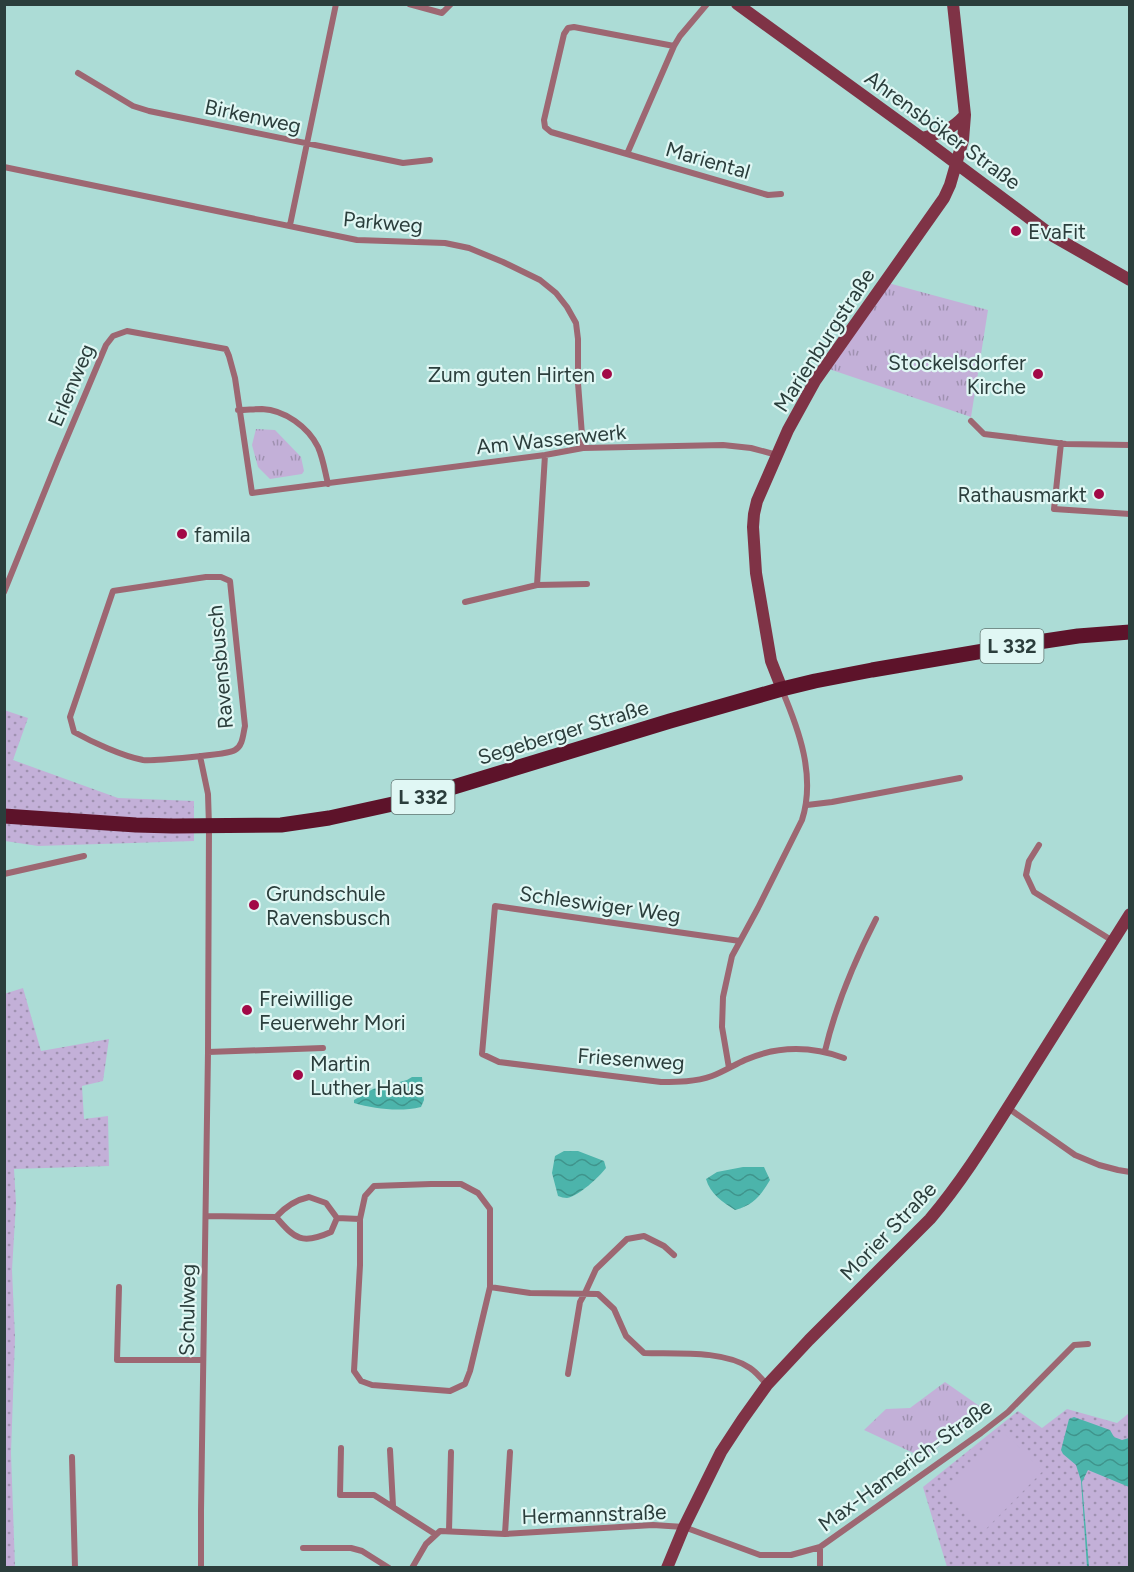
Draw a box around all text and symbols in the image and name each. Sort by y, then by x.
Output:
street label: Ahrensböker Straße [860,65,1026,195]
street label: Birkenweg [203,94,303,138]
street label: Mariental [663,136,753,184]
street label: Parkweg [342,206,424,238]
place label: EvaFit [1028,219,1086,244]
marker: EvaFit [1009,224,1023,238]
street label: Marienburgstraße [768,264,880,416]
street label: Erlenweg [42,340,100,430]
place label: Stockelsdorfer Kirche [888,350,1026,399]
place label: Zum guten Hirten [428,362,595,387]
marker: Zum guten Hirten [600,367,614,381]
marker: Stockelsdorfer Kirche [1031,367,1045,381]
street label: Am Wasserwerk [475,419,628,459]
place label: Rathausmarkt [957,482,1087,507]
marker: Rathausmarkt [1092,487,1106,501]
place label: famila [194,522,250,547]
marker: famila [175,527,189,541]
street label: Ravensbusch [202,604,238,730]
road number: L 332 [980,629,1044,663]
street label: Segeberger Straße [475,694,651,770]
road number: L 332 [392,780,454,814]
street label: Schleswiger Weg [518,880,682,928]
place label: Grundschule Ravensbusch [266,881,390,930]
marker: Grundschule Ravensbusch [247,898,261,912]
place label: Freiwillige Feuerwehr Mori [259,986,406,1035]
marker: Freiwillige Feuerwehr Mori [240,1003,254,1017]
street label: Friesenweg [577,1043,685,1075]
place label: Martin Luther Haus [310,1051,424,1100]
marker: Martin Luther Haus [291,1068,305,1082]
street label: Morier Straße [835,1176,941,1286]
street label: Schulweg [174,1264,200,1356]
street label: Max-Hamerich-Straße [813,1394,997,1536]
street label: Hermannstraße [521,1499,667,1529]

